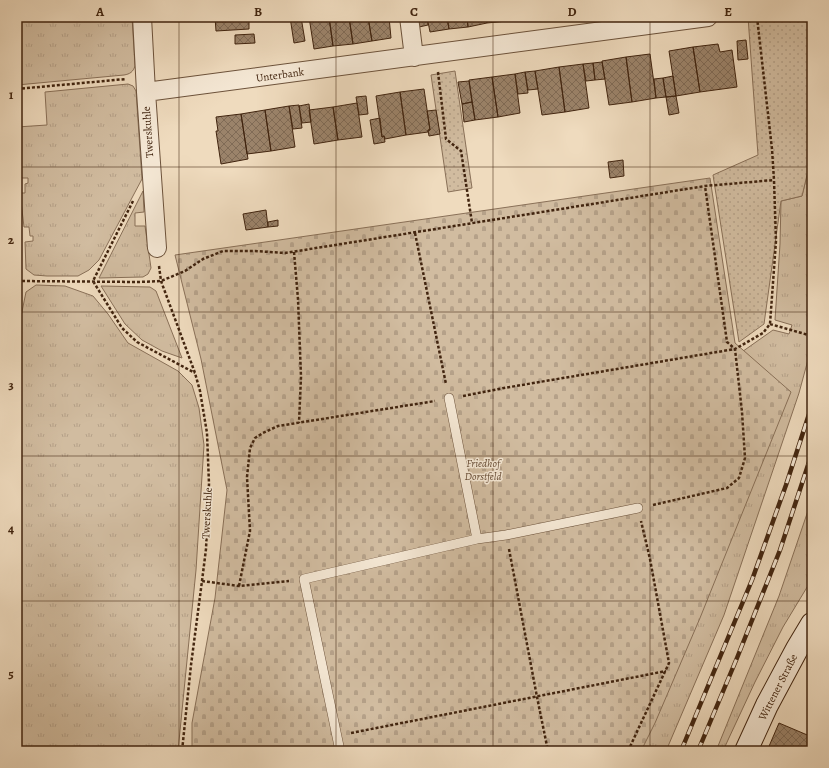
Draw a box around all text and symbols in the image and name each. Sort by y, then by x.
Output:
text: A [95,3,105,20]
text: B [254,3,262,20]
text: C [410,3,418,20]
text: D [567,3,577,20]
text: E [724,3,732,20]
street label: Unterbank [255,64,305,86]
text: 1 [9,86,14,103]
street label: Twerskuhle [139,106,157,158]
text: 2 [8,231,15,248]
text: 3 [8,376,14,393]
park label: Friedhof Dorstfeld [465,456,502,484]
street label: Twerskuhle [198,487,216,539]
text: 4 [8,520,14,537]
street label: Wittener Straße [754,651,801,724]
text: 5 [8,665,14,682]

